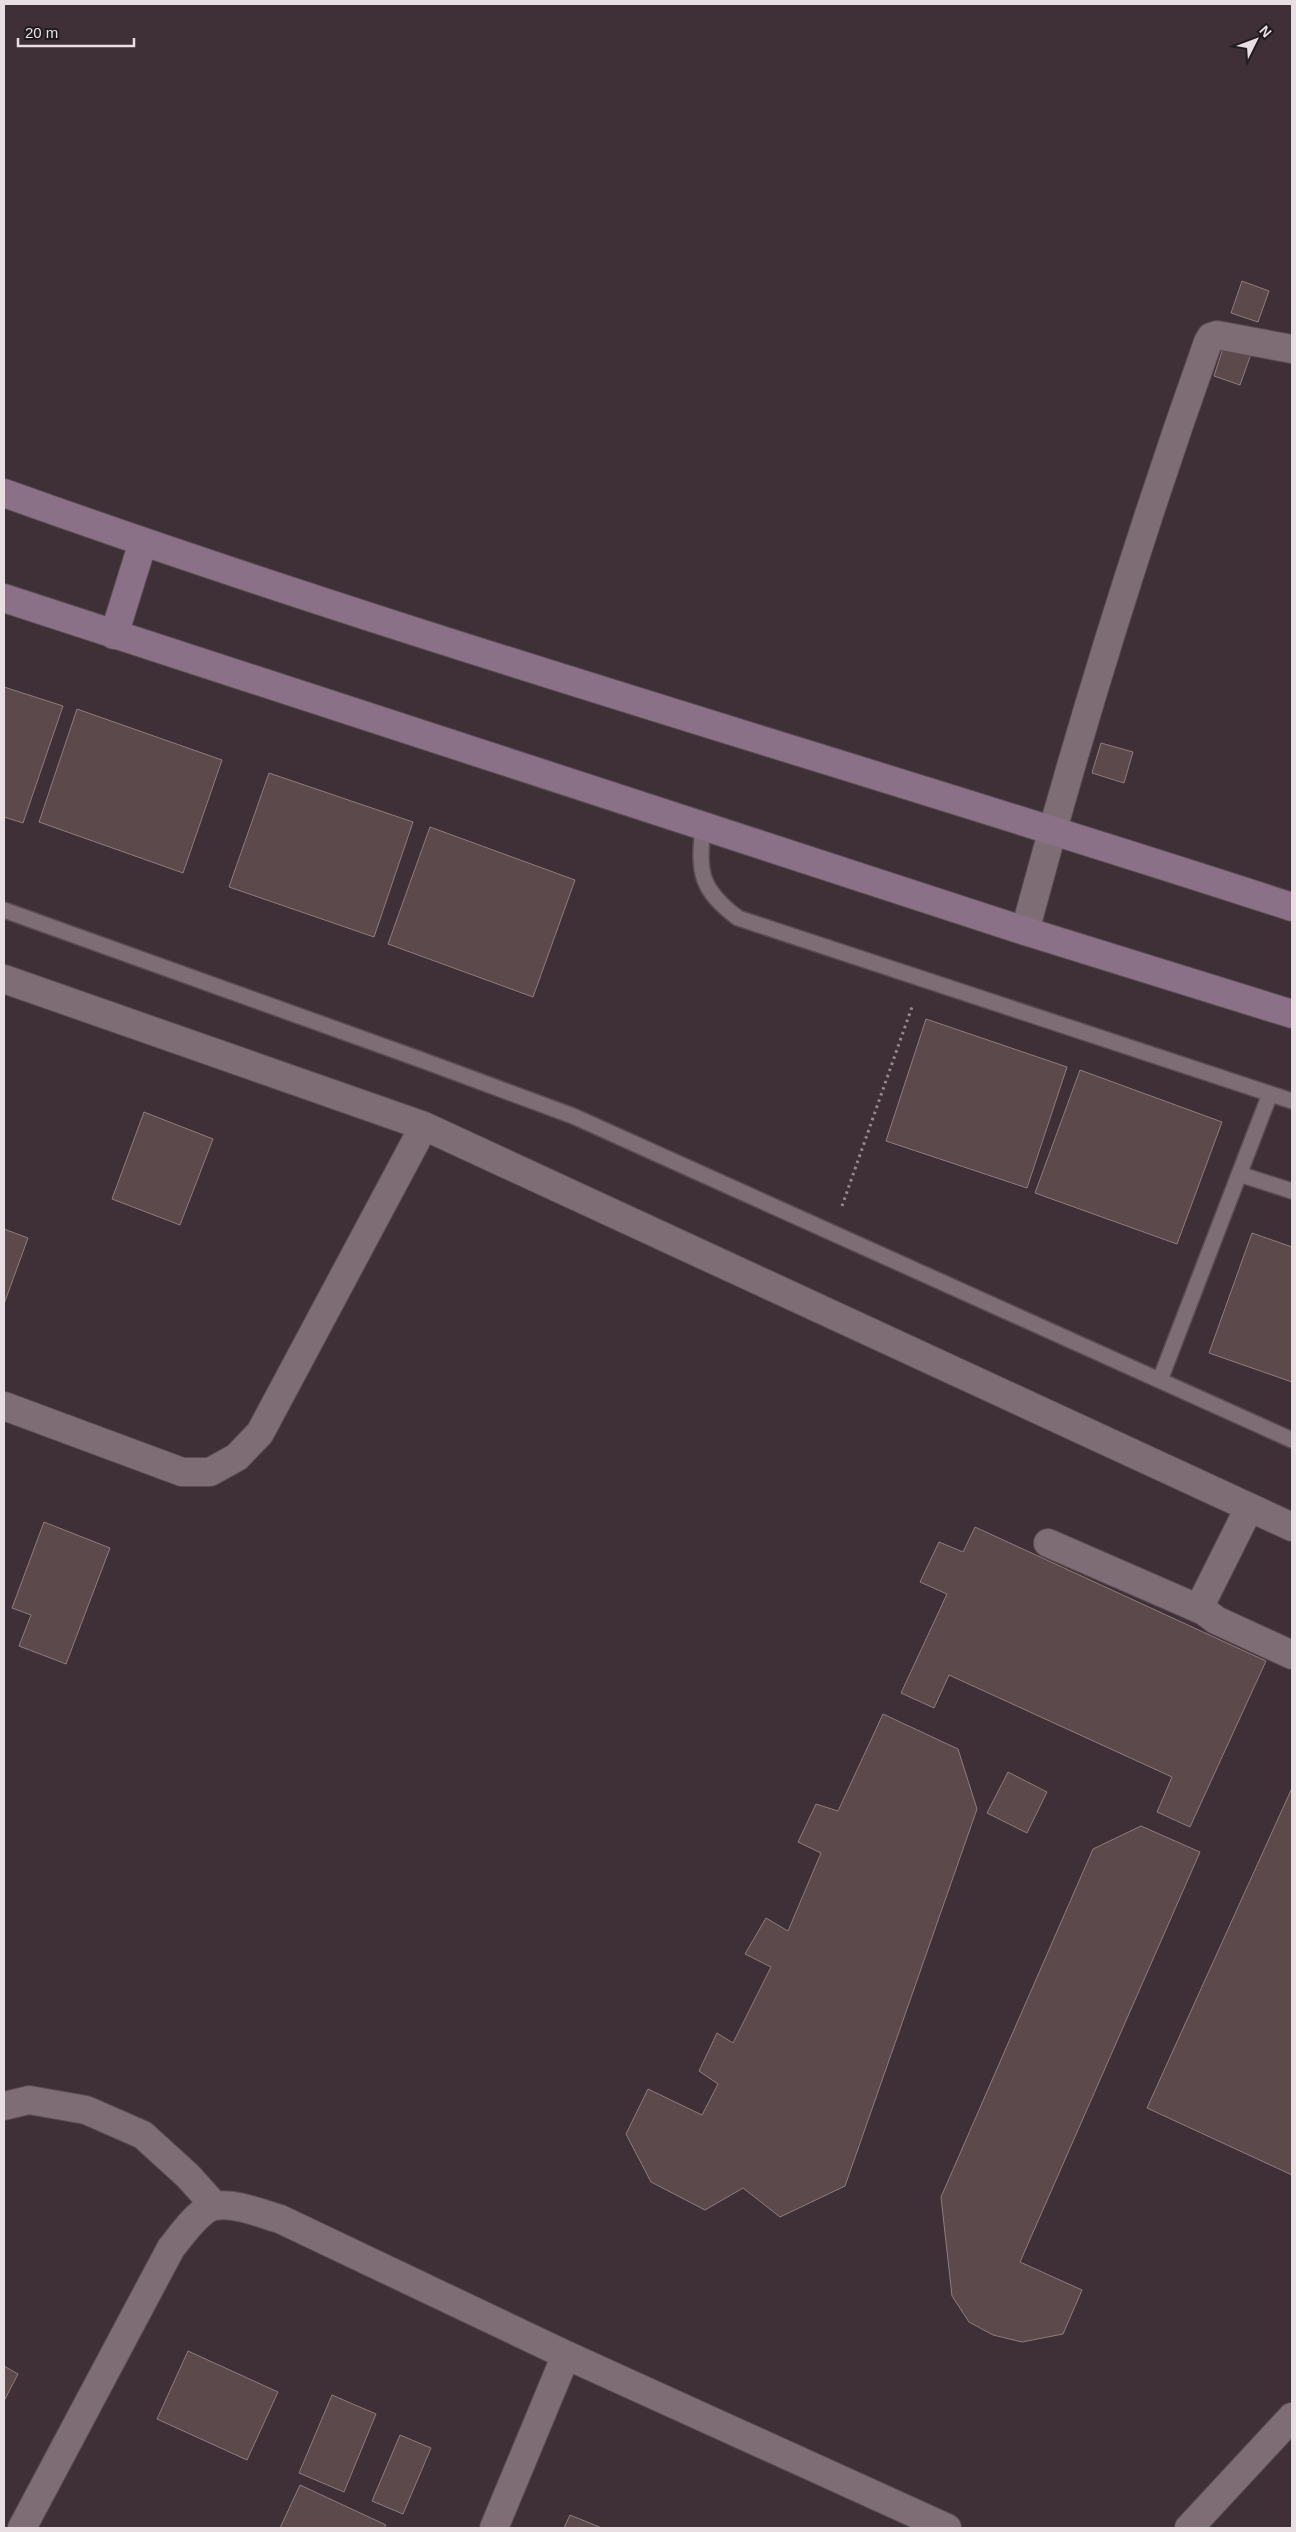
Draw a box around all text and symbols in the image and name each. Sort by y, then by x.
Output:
scale bar [18,15,134,47]
north arrow [1231,15,1281,65]
text: N [1256,22,1275,40]
text: 20 m [25,24,58,41]

